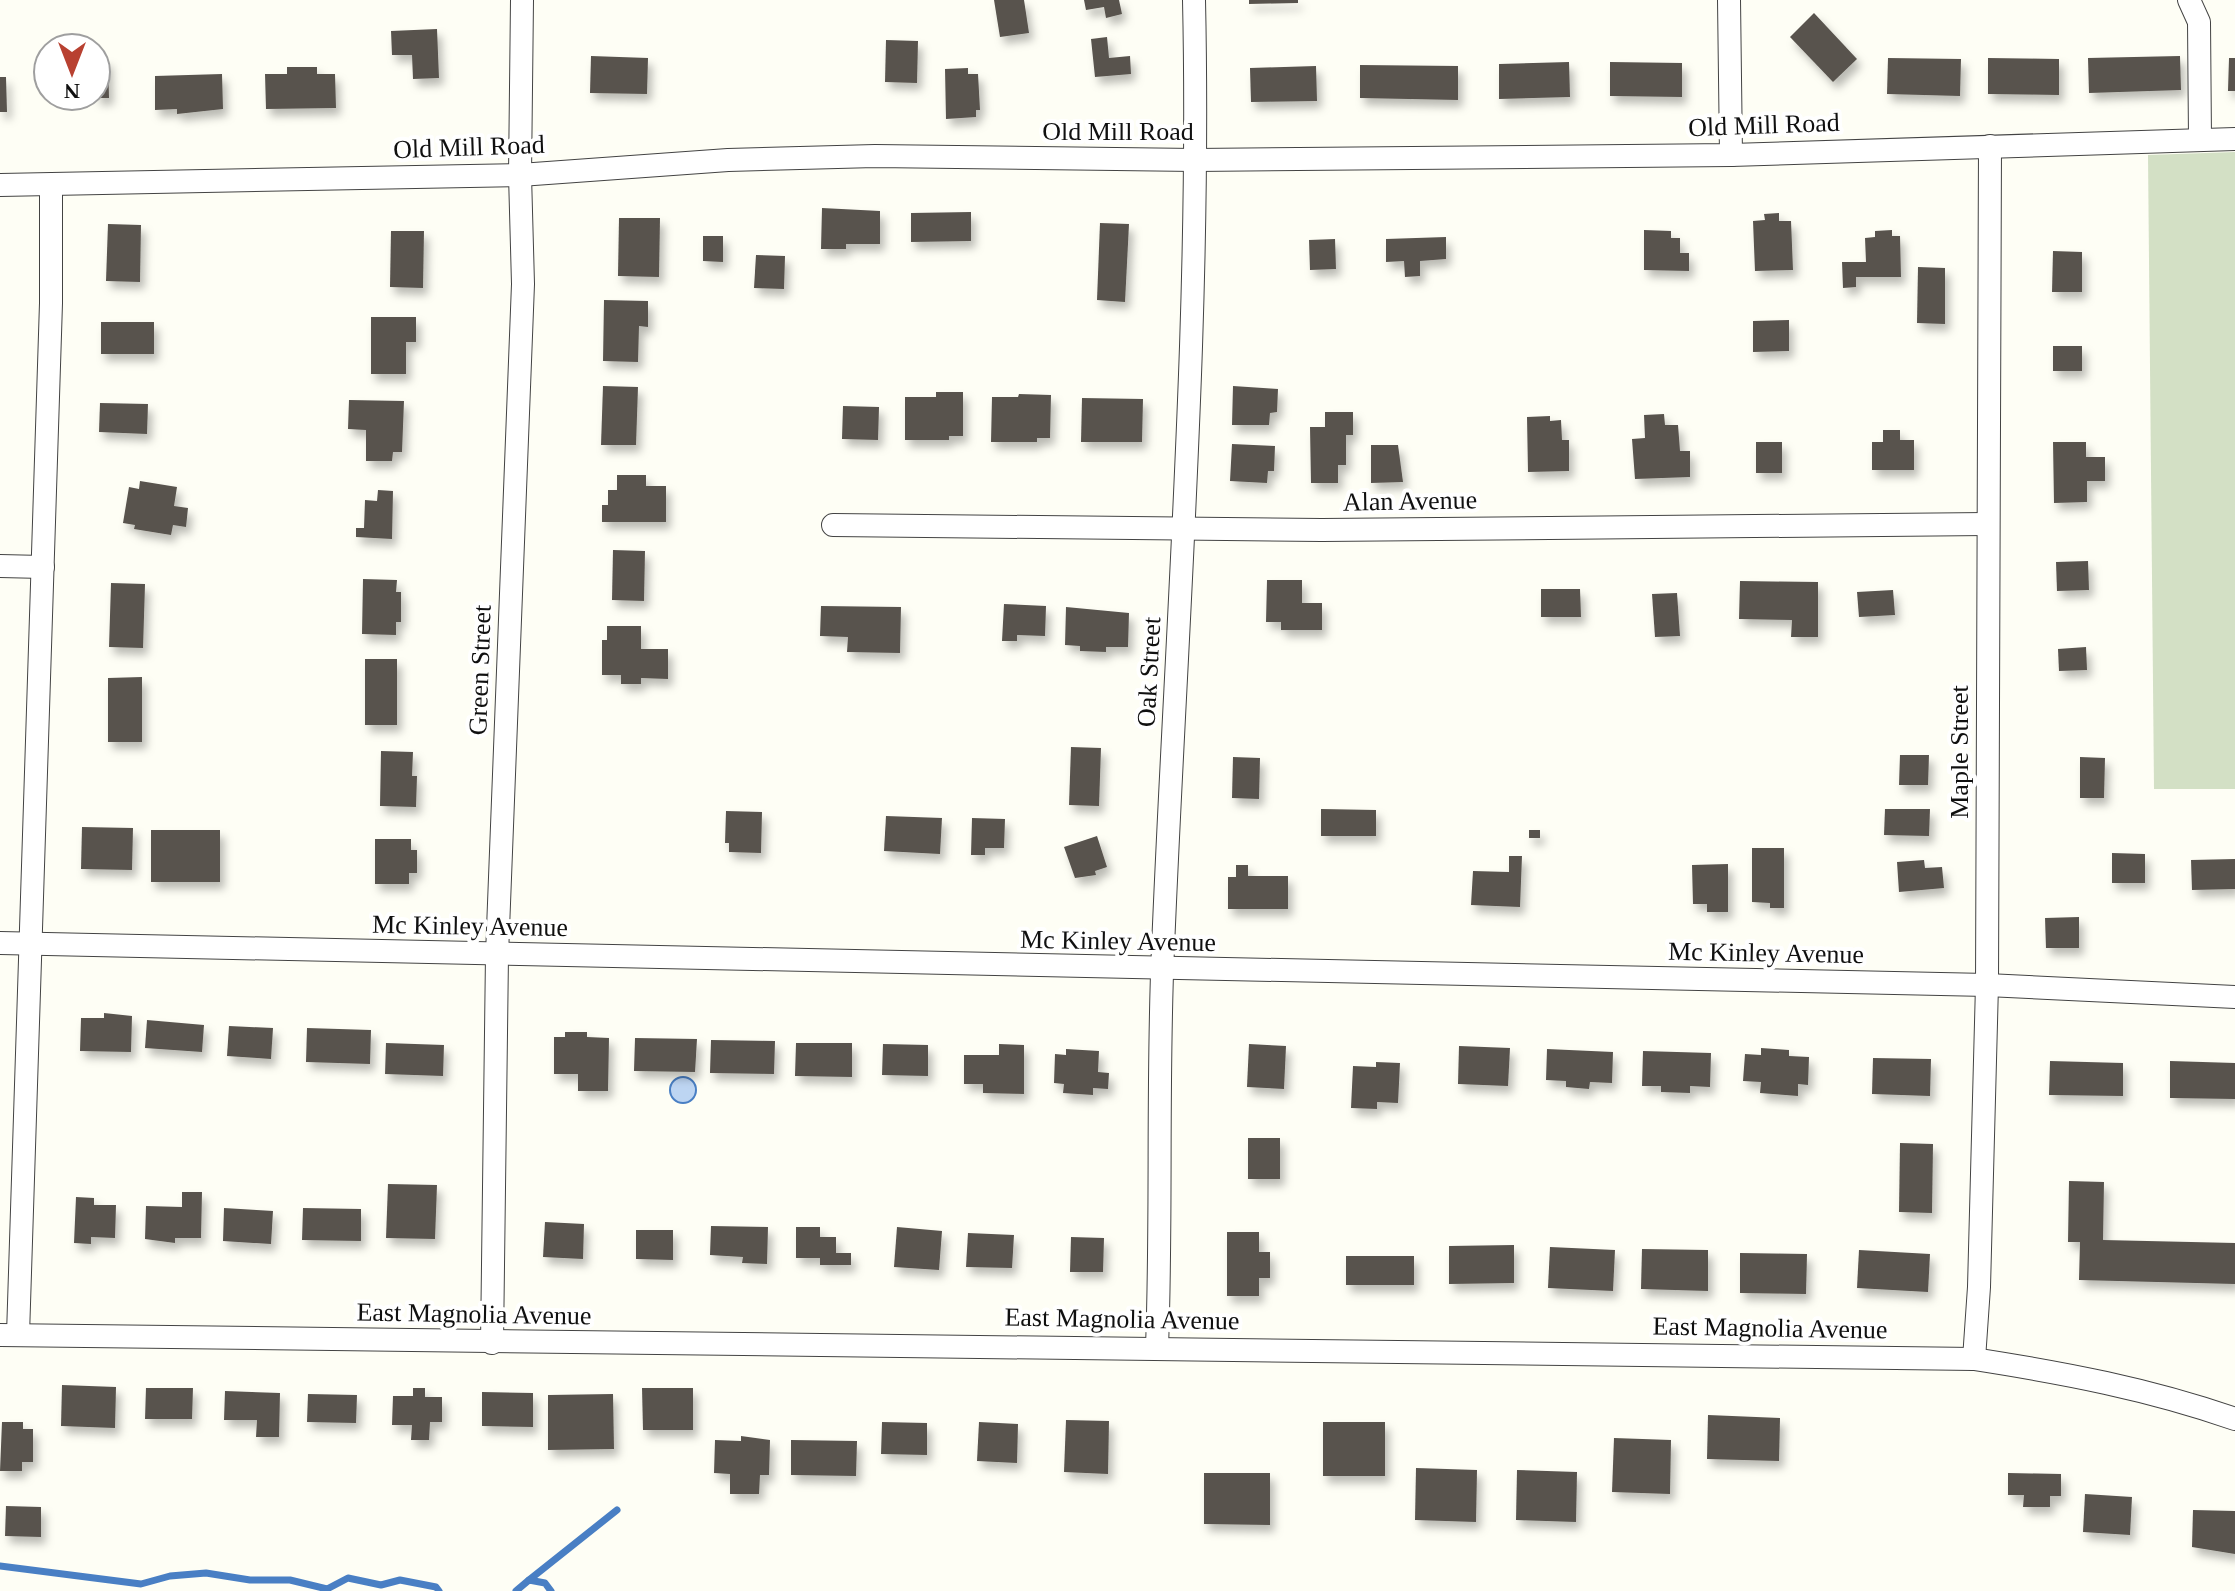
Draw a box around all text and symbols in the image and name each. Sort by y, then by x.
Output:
north arrow [32,32,112,112]
text: N [64,79,80,104]
street label: Old Mill Road [1688,108,1840,142]
street label: Old Mill Road [1042,117,1194,146]
street label: Old Mill Road [393,130,545,164]
street label: Alan Avenue [1342,485,1478,517]
street label: Green Street [463,603,497,736]
street label: Oak Street [1132,615,1166,728]
street label: Maple Street [1945,684,1974,819]
street label: Mc Kinley Avenue [372,910,568,942]
street label: Mc Kinley Avenue [1020,925,1216,957]
street label: Mc Kinley Avenue [1668,937,1864,969]
street label: East Magnolia Avenue [356,1297,592,1331]
street label: East Magnolia Avenue [1004,1302,1240,1336]
street label: East Magnolia Avenue [1652,1311,1888,1345]

